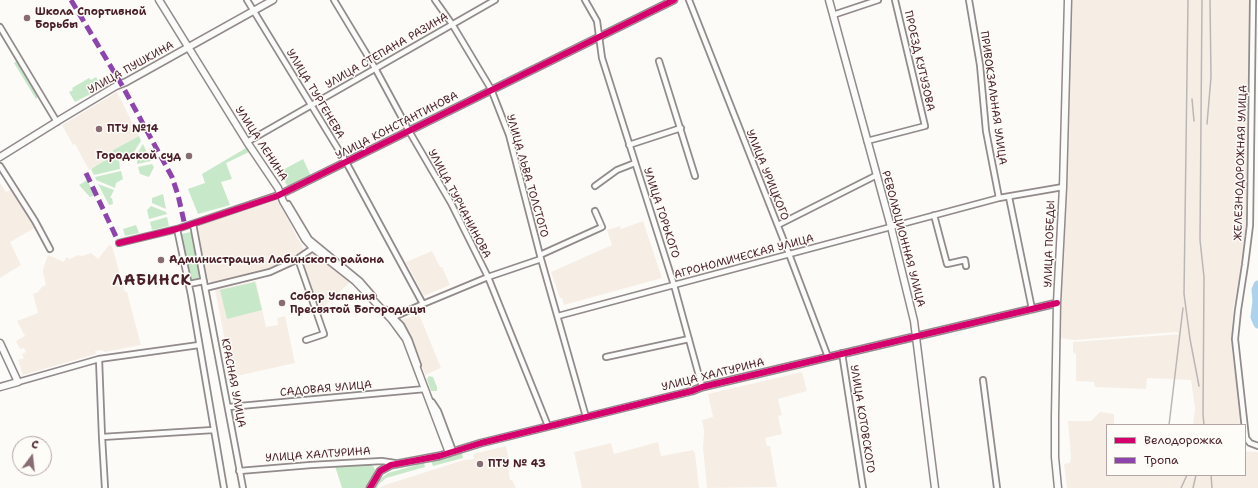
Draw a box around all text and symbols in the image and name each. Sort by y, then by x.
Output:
place label: Школа Спортивной Борьбы [35,5,146,31]
street label: ПРОЕЗД КУТУЗОВА [901,9,937,113]
street label: УЛИЦА СТЕПАНА РАЗИНА [323,10,451,92]
marker: Школа Спортивной Борьбы [22,13,32,23]
street label: ПРИВОКЗАЛЬНАЯ УЛИЦА [977,30,1009,166]
street label: УЛИЦА ПУШКИНА [86,39,176,97]
street label: УЛИЦА ТУРГЕНЕВА [283,47,347,141]
street label: ЖЕЛЕЗНОДОРОЖНАЯ УЛИЦА [1232,85,1250,241]
street label: УЛИЦА КОНСТАНТИНОВА [333,89,461,163]
street label: УЛИЦА ЛЕНИНА [232,104,290,184]
street label: УЛИЦА ЛЬВА ТОЛСТОГО [503,113,551,239]
place label: ПТУ №14 [107,122,158,136]
marker: ПТУ №14 [94,124,104,134]
street label: УЛИЦА УРИЦКОГО [743,128,791,222]
street label: УЛИЦА ТУРЧАНИНОВА [425,147,493,261]
place label: Городской суд [96,149,181,163]
marker: Городской суд [184,151,194,161]
street label: УЛИЦА ГОРЬКОГО [640,166,682,260]
street label: РЕВОЛЮЦИОННАЯ УЛИЦА [878,169,928,309]
street label: УЛИЦА ПОБЕДЫ [1042,200,1058,288]
street label: АГРОНОМИЧЕСКАЯ УЛИЦА [673,232,815,282]
place label: Администрация Лабинского района [169,253,384,267]
marker: Администрация Лабинского района [156,255,166,265]
district label: ЛАБИНСК [112,272,192,290]
place label: Собор Успения Пресвятой Богородицы [290,290,426,316]
marker: Собор Успения Пресвятой Богородицы [277,298,287,308]
street label: КРАСНАЯ УЛИЦА [218,337,248,429]
street label: УЛИЦА ХАЛТУРИНА [660,356,766,394]
street label: УЛИЦА КОТОВСКОГО [847,364,877,474]
street label: САДОВАЯ УЛИЦА [279,378,373,400]
legend [1106,424,1246,476]
text: Велодорожка [1144,432,1222,448]
north arrow [12,436,52,476]
text: С [30,437,40,453]
street label: УЛИЦА ХАЛТУРИНА [265,445,371,465]
text: Тропа [1144,452,1178,468]
place label: ПТУ № 43 [488,457,546,471]
marker: ПТУ № 43 [475,459,485,469]

